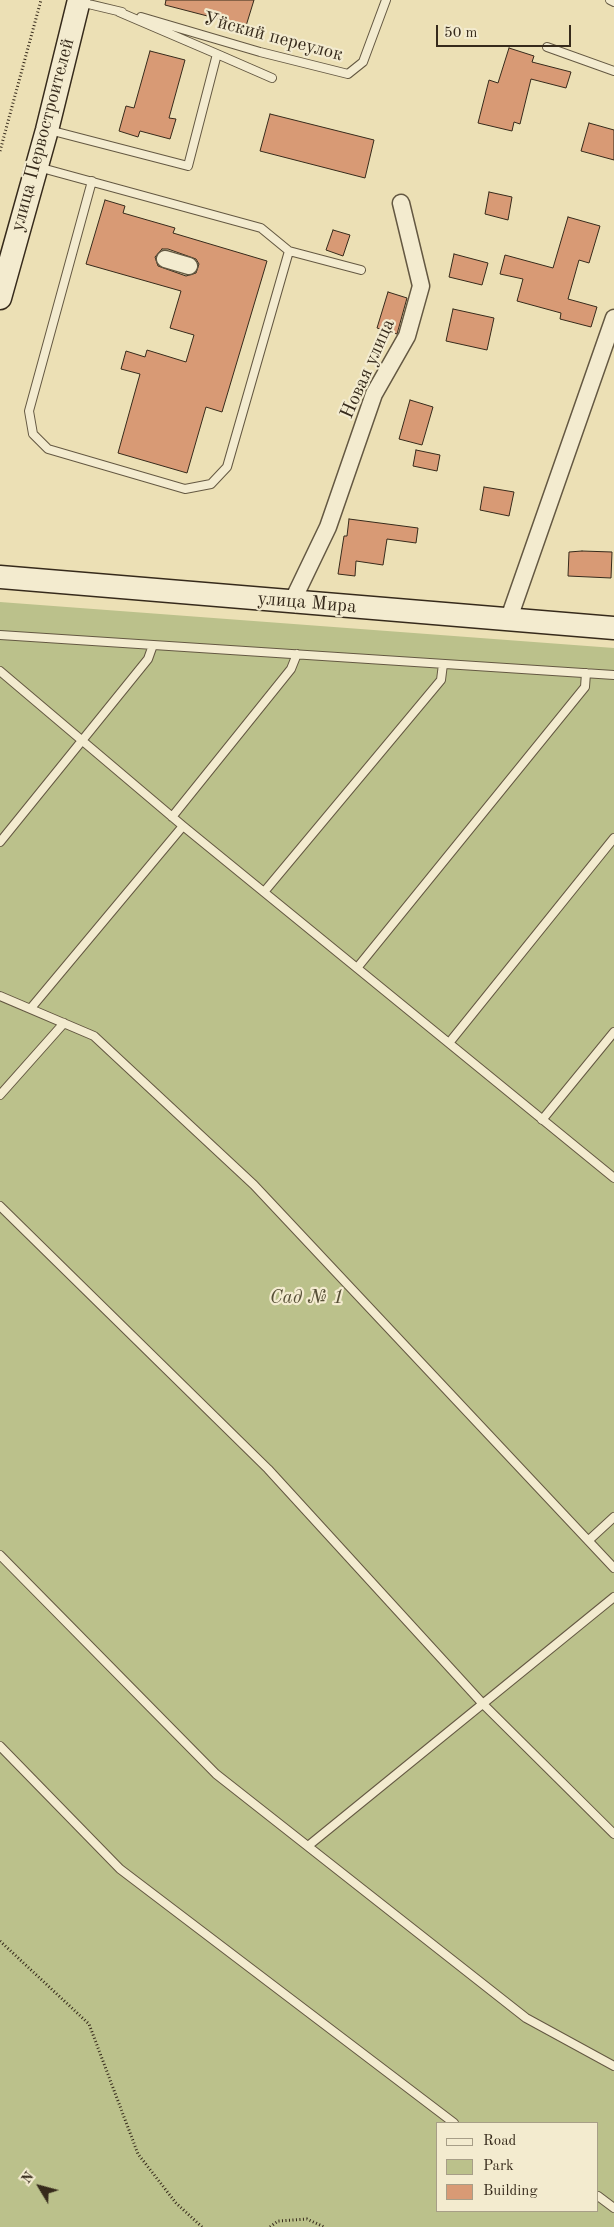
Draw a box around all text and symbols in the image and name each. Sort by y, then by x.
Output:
street label: Уйский переулок [201,7,345,67]
scale bar [439,15,574,47]
text: 50 m [444,26,478,41]
street label: улица Первостроителей [6,36,80,234]
street label: Новая улица [336,316,400,422]
street label: улица Мира [257,587,357,619]
park label: Сад № 1 [270,1287,344,1309]
legend [436,2122,599,2212]
text: Road [483,2134,516,2149]
text: Park [483,2159,514,2174]
north arrow [15,2162,65,2212]
text: N [19,2169,37,2186]
text: Building [483,2184,538,2199]

